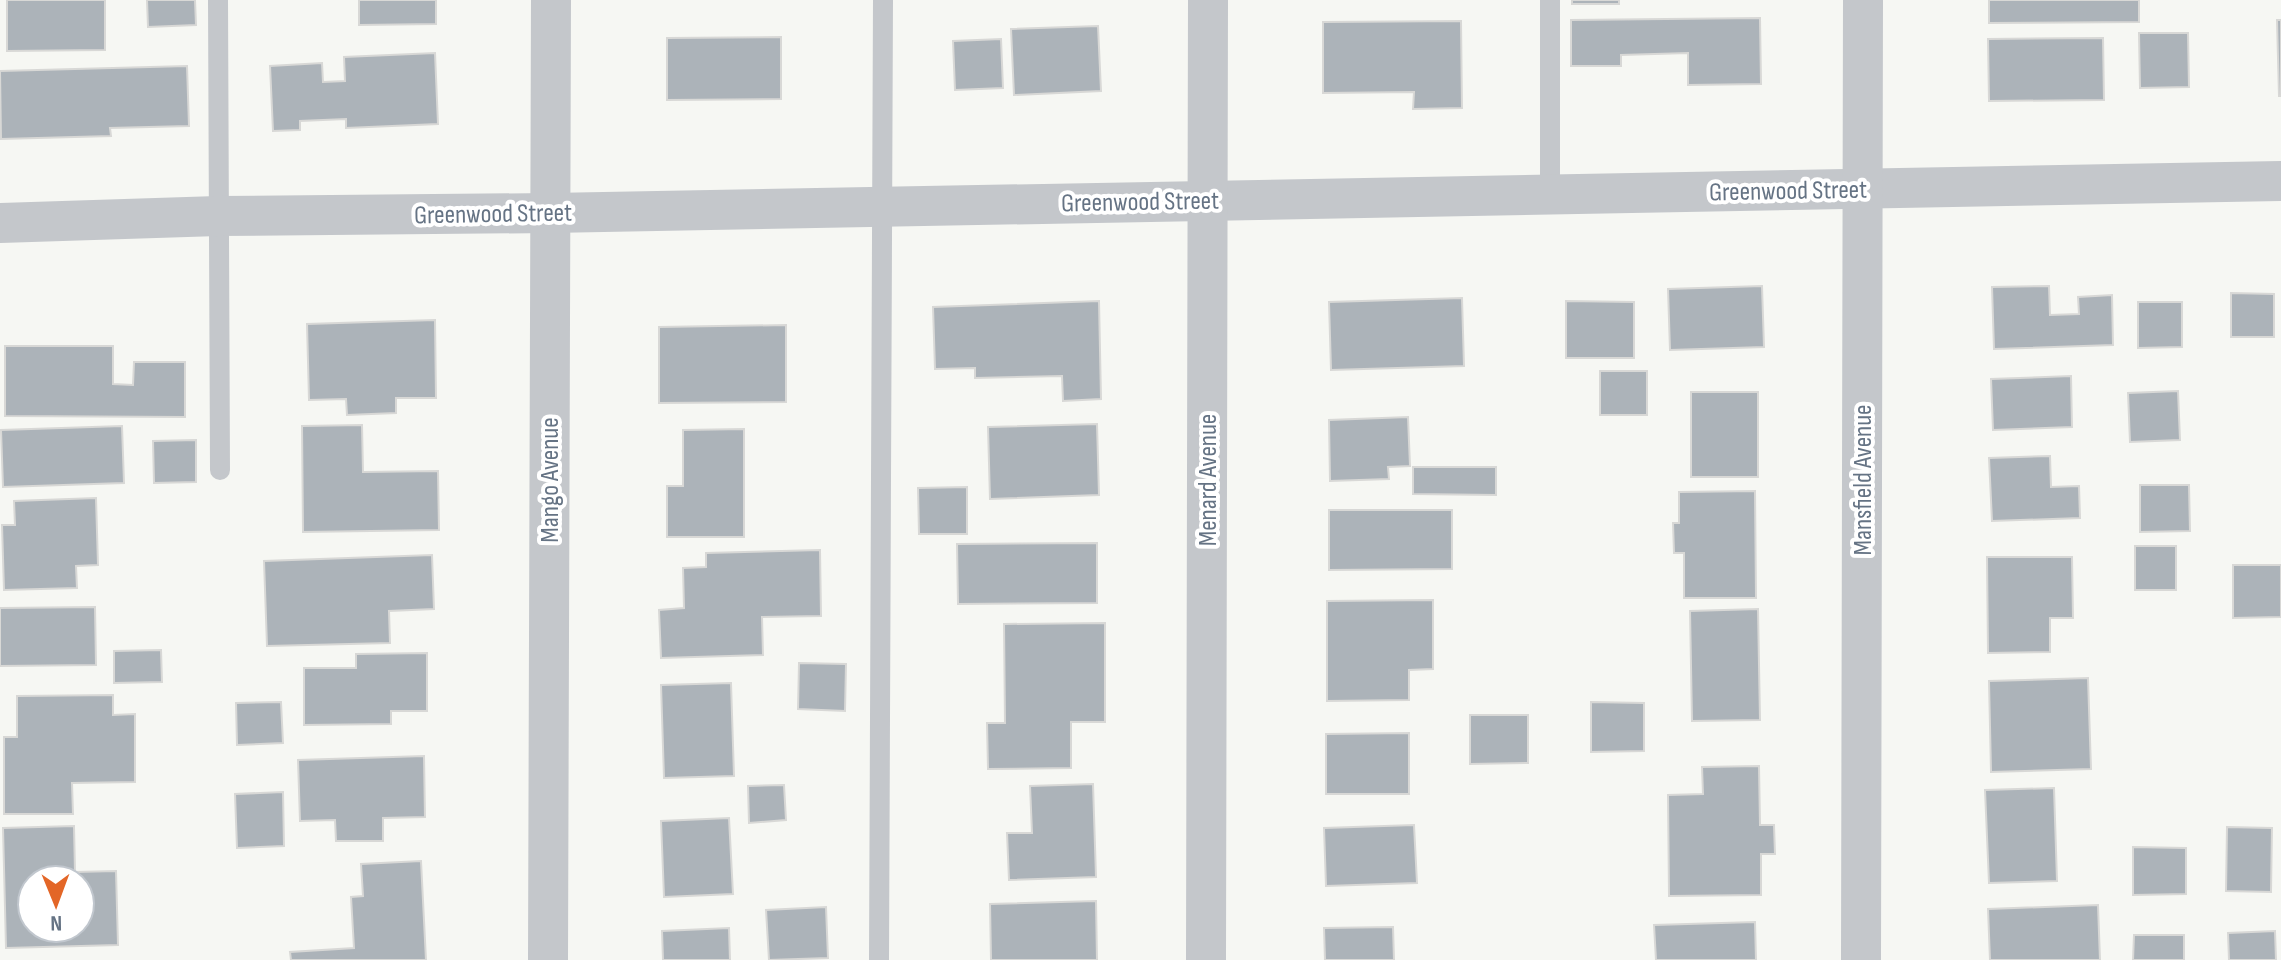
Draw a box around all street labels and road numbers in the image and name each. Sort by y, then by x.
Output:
street label: Greenwood Street [1709,175,1867,208]
street label: Greenwood Street [1061,186,1219,219]
street label: Greenwood Street [414,198,572,231]
street label: Mansfield Avenue [1848,404,1879,556]
street label: Menard Avenue [1193,414,1224,546]
street label: Mango Avenue [535,417,566,543]

